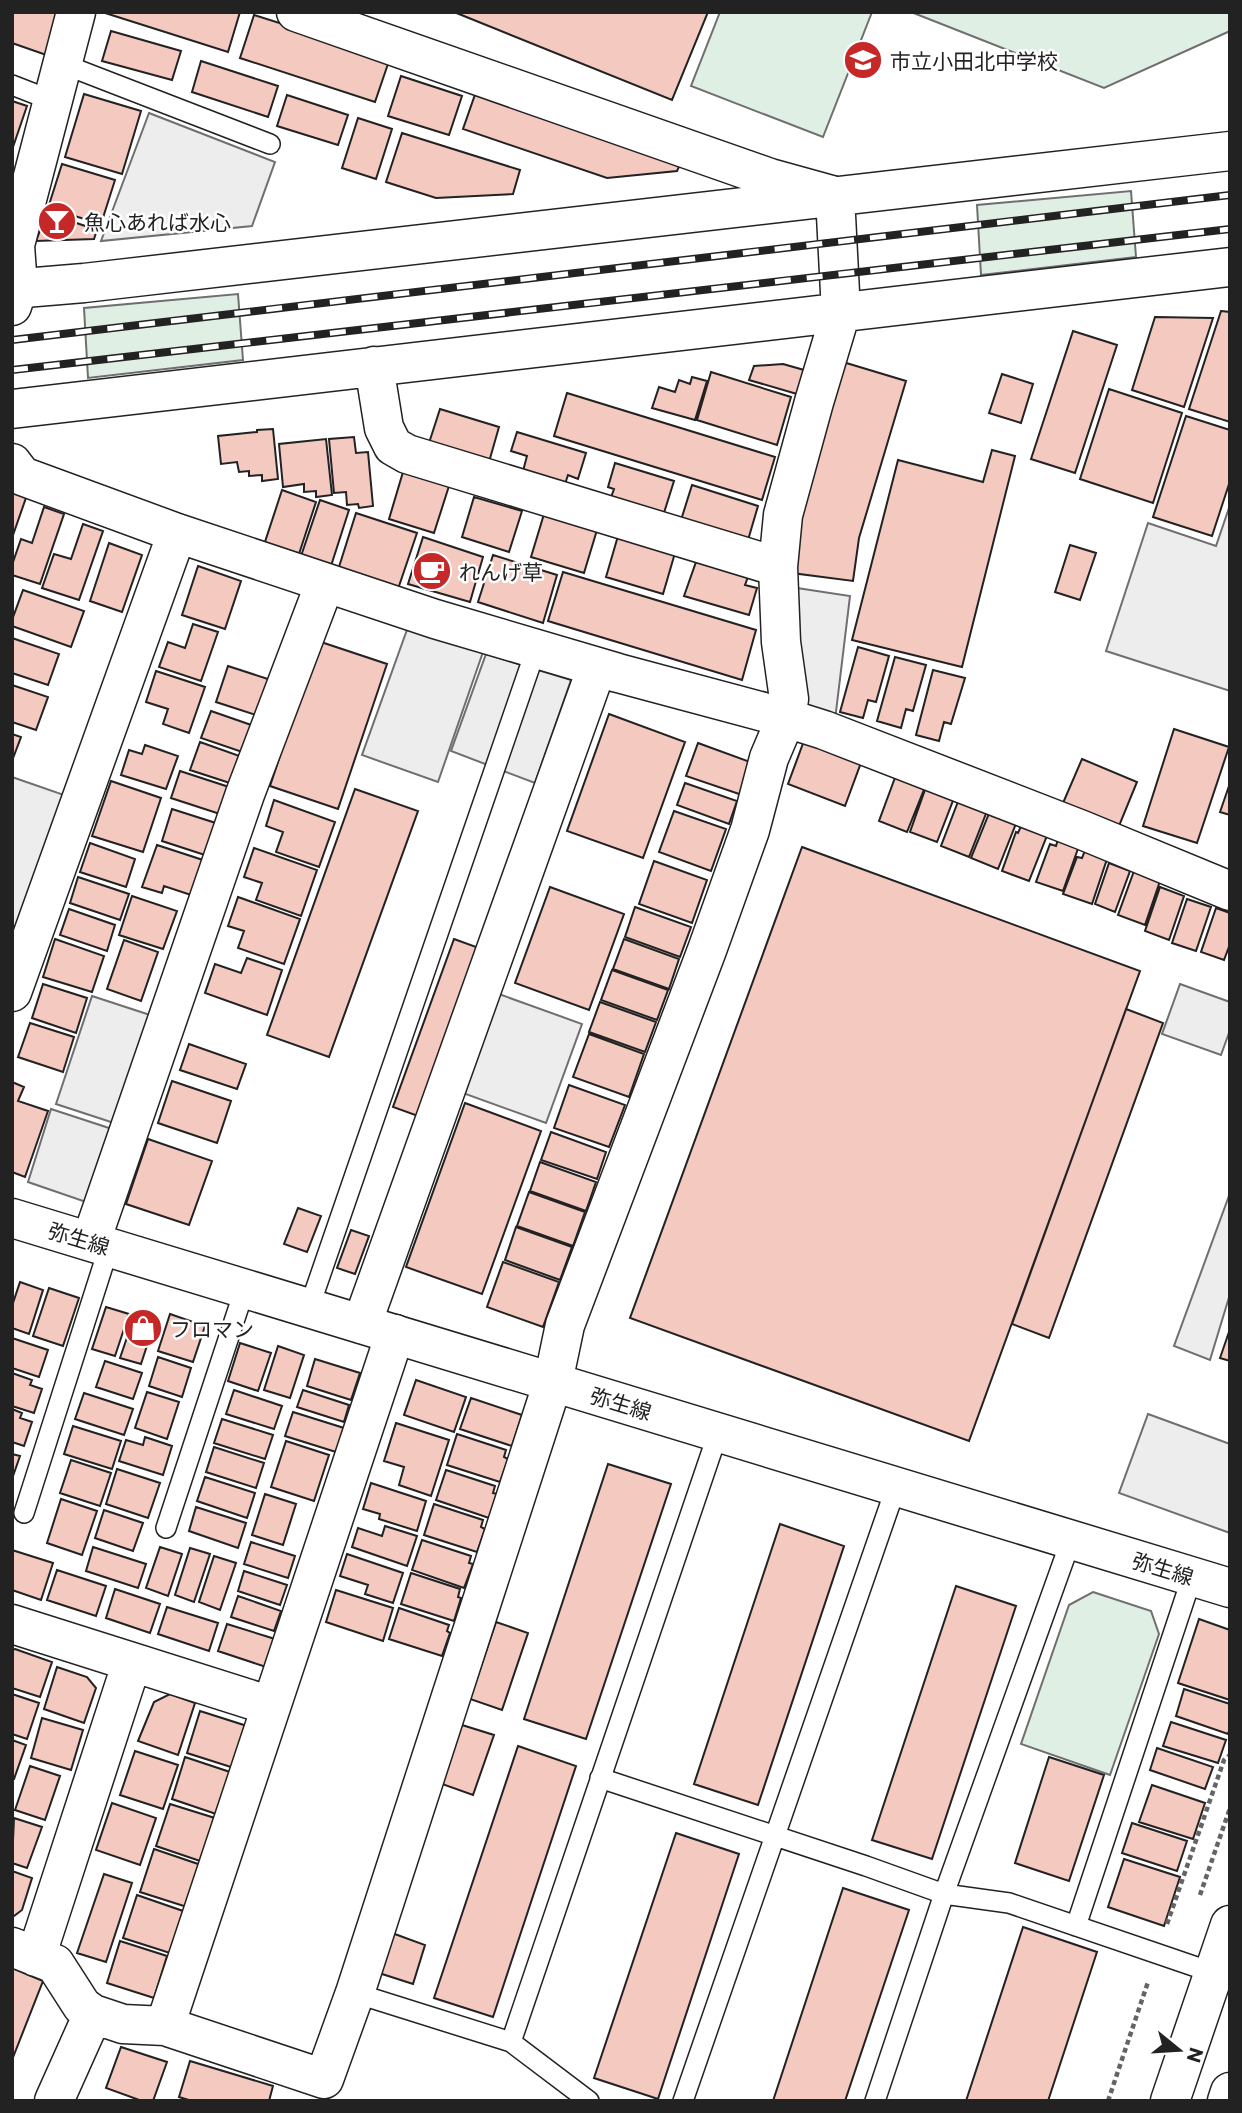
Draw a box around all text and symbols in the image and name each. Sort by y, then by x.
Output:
school or university icon: 市立小田北中学校 [842,39,884,81]
place label: 市立小田北中学校 [890,48,1058,73]
bar icon: 魚心あれば水心 [36,200,78,242]
place label: 魚心あれば水心 [84,209,231,234]
cafe icon: れんげ草 [411,550,453,592]
place label: れんげ草 [459,559,543,584]
street label: 弥生線 [45,1217,113,1259]
shop icon: フロマン [122,1307,164,1349]
place label: フロマン [170,1316,254,1341]
street label: 弥生線 [587,1382,655,1424]
street label: 弥生線 [1129,1547,1197,1589]
north arrow [1144,2015,1214,2085]
text: N [1183,2045,1209,2066]

